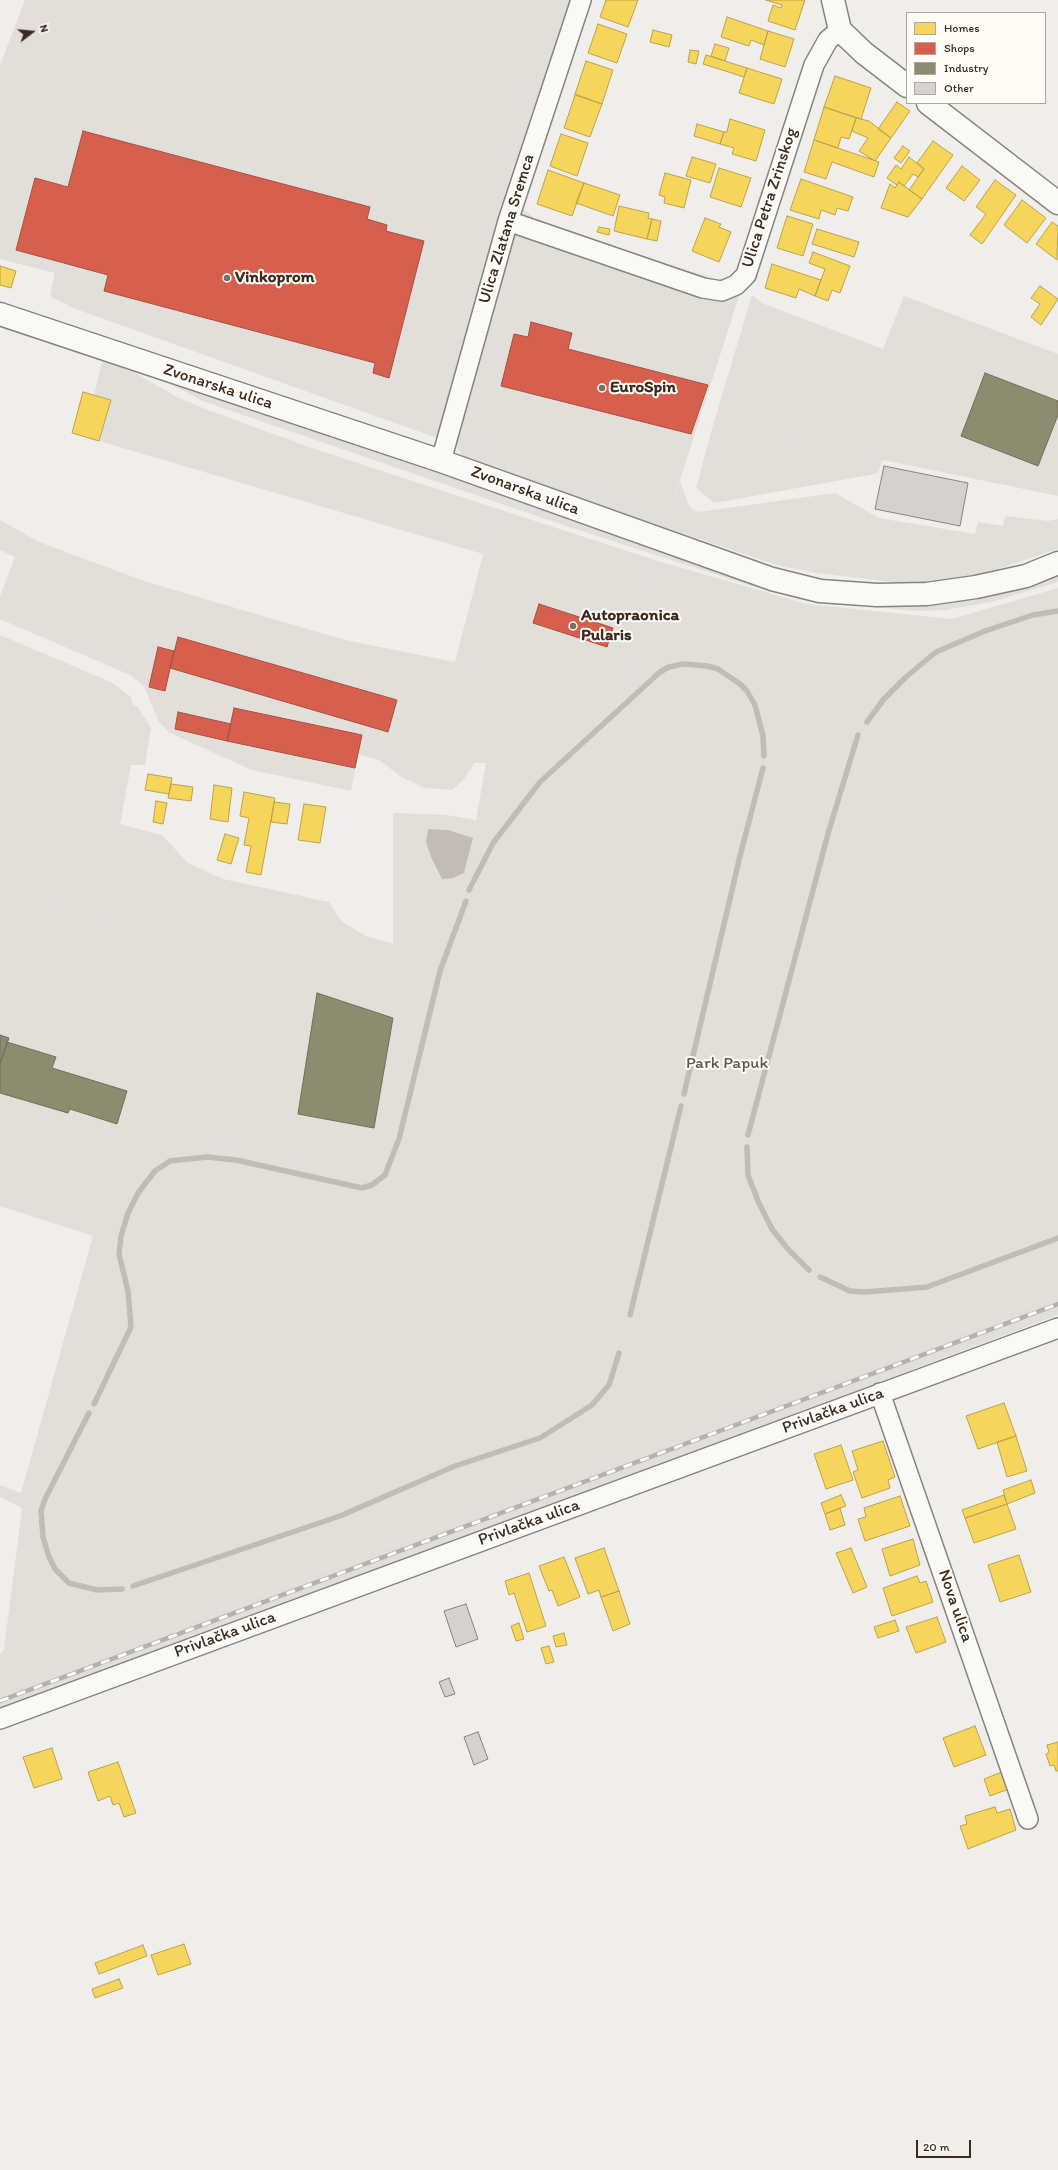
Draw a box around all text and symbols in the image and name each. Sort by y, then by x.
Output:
north arrow [12,12,52,52]
legend [906,12,1046,104]
text: Homes [944,21,980,35]
text: N [37,23,51,34]
text: Shops [944,41,975,55]
text: Industry [944,61,988,75]
text: Other [944,81,974,95]
street label: Ulica Petra Zrinskog [738,125,802,271]
street label: Ulica Zlatana Sremca [475,152,539,306]
place label: Vinkoprom [235,268,314,288]
marker: Vinkoprom [222,273,232,283]
street label: Zvonarska ulica [161,360,275,414]
place label: EuroSpin [610,378,676,398]
marker: EuroSpin [597,383,607,393]
street label: Zvonarska ulica [468,462,582,520]
place label: Autopraonica Pularis [581,606,679,646]
marker: Autopraonica Pularis [568,621,578,631]
park label: Park Papuk [686,1054,768,1074]
street label: Privlačka ulica [780,1383,886,1439]
street label: Privlačka ulica [476,1495,582,1551]
street label: Nova ulica [933,1567,977,1645]
street label: Privlačka ulica [172,1607,278,1663]
scale bar [918,2132,973,2158]
text: 20 m [923,2140,950,2154]

